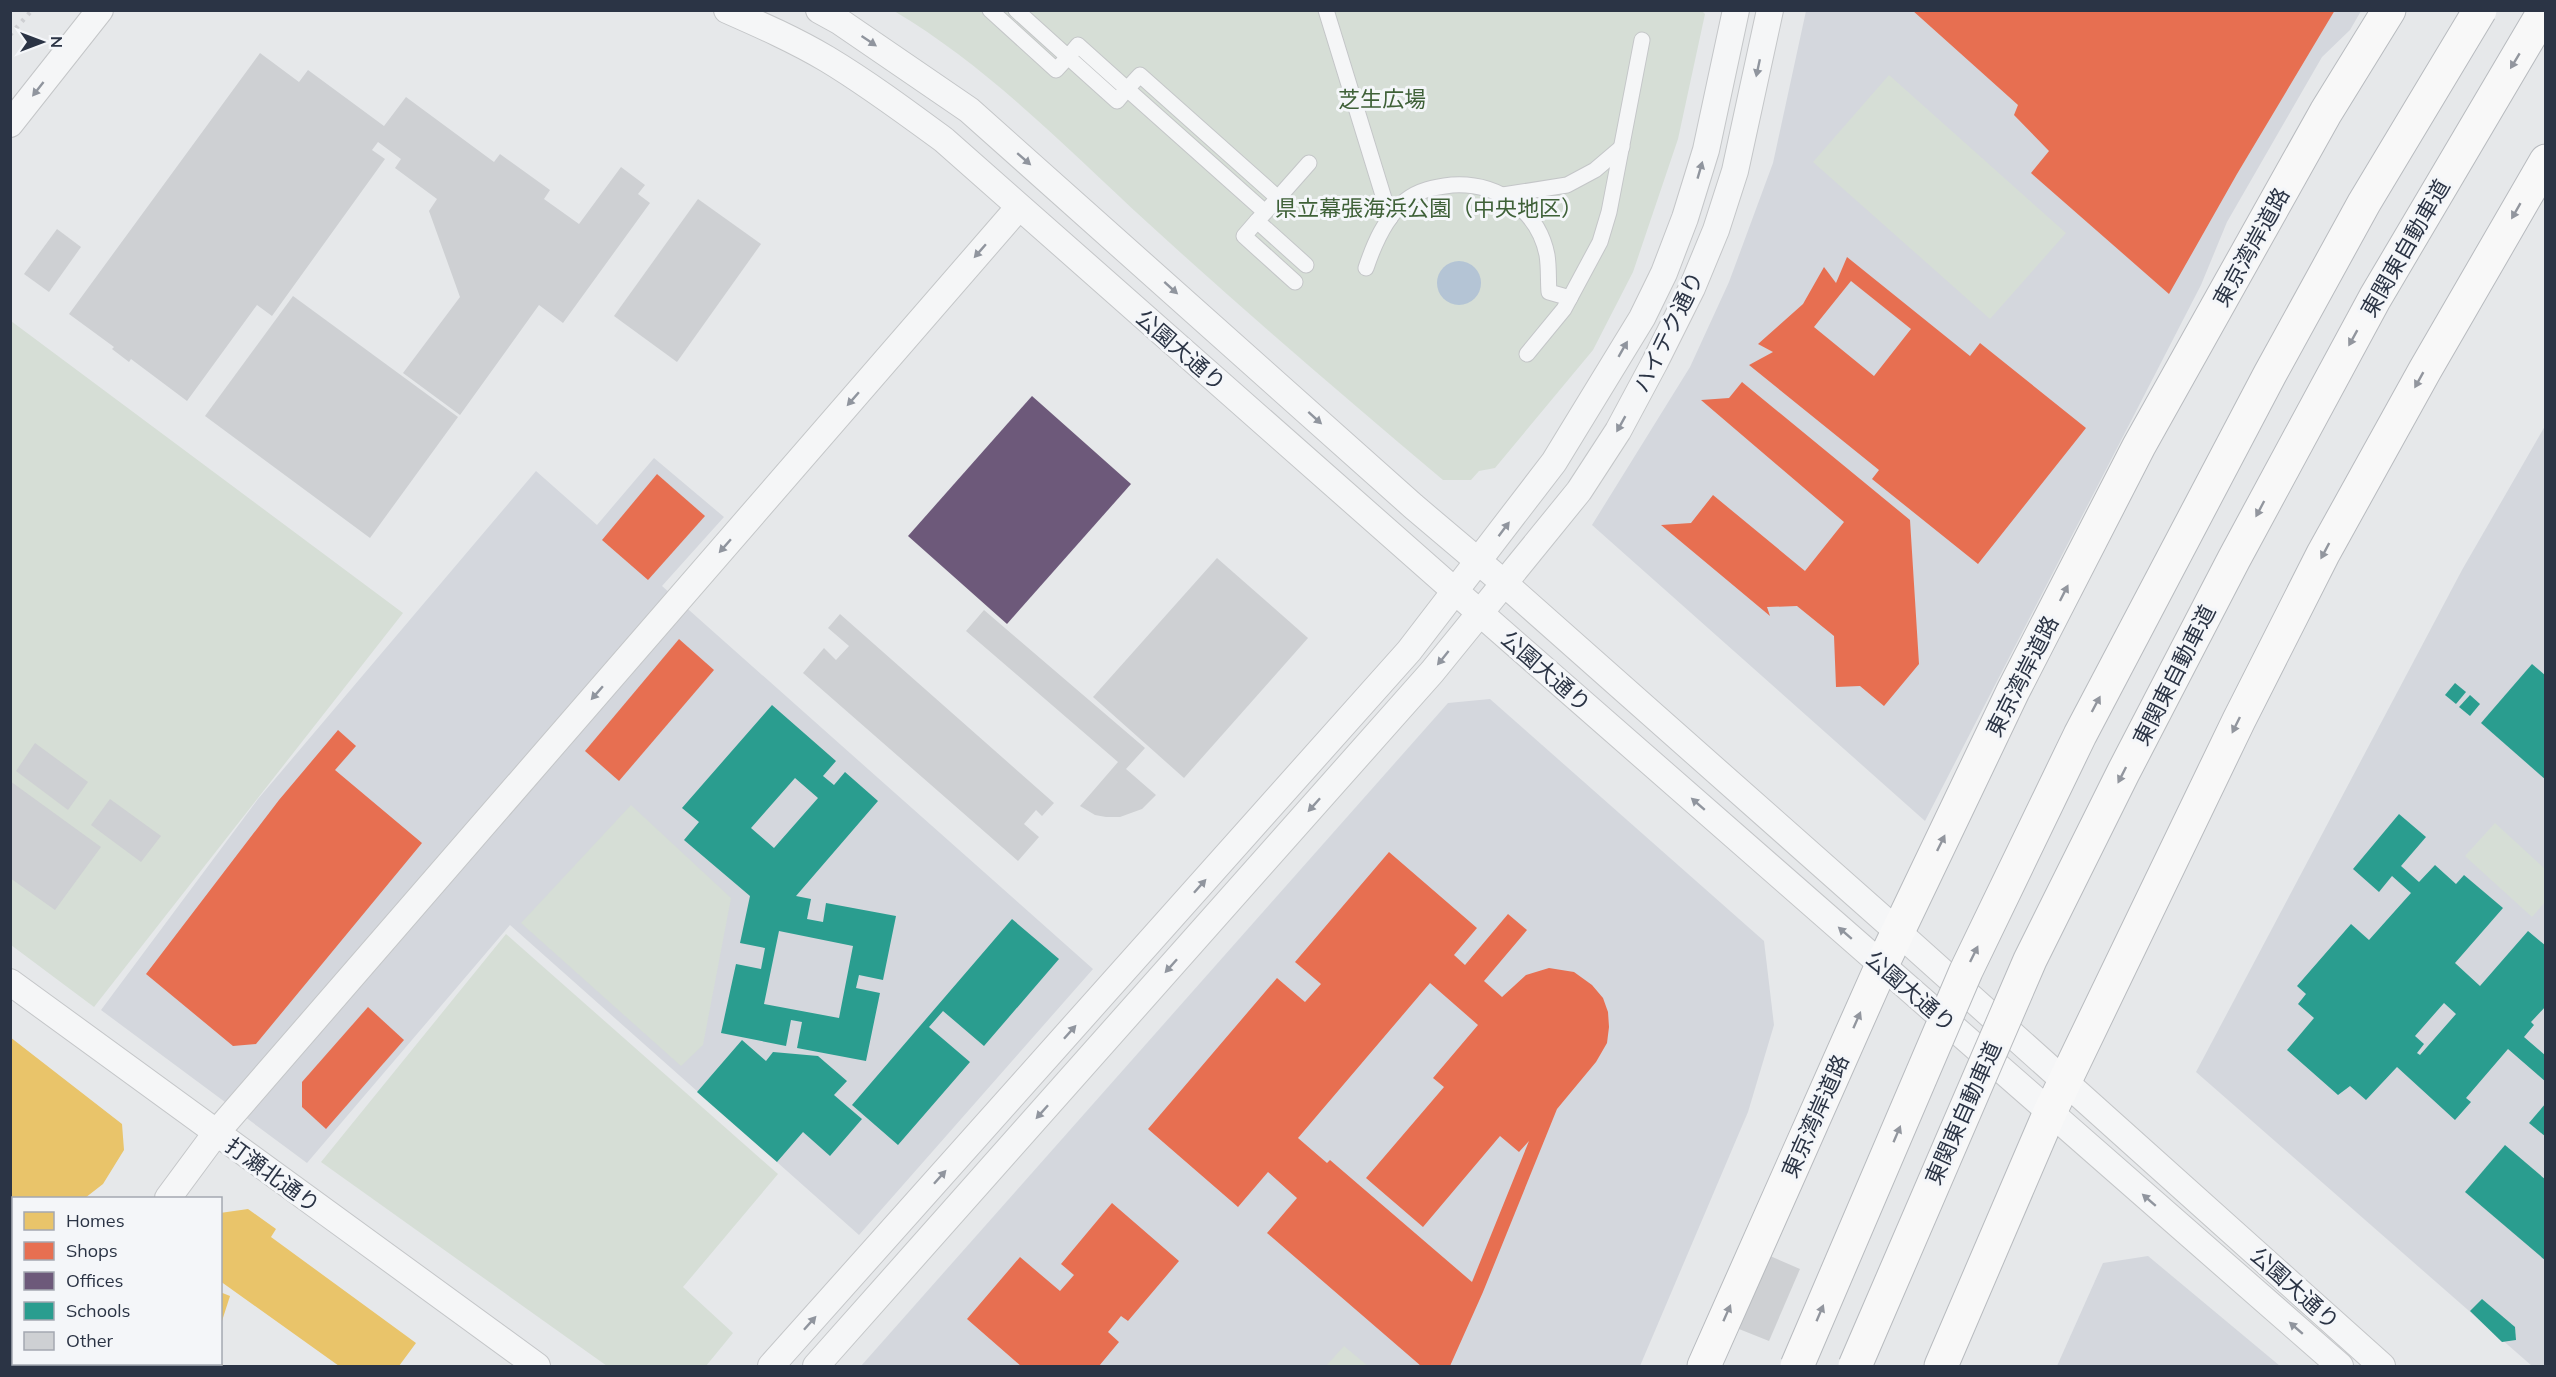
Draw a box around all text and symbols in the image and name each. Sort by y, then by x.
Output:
north arrow [12,12,72,72]
one-way arrow [861,35,877,46]
text: N [47,36,67,48]
one-way arrow [2510,53,2521,69]
one-way arrow [1753,58,1762,77]
one-way arrow [33,82,45,97]
park label: 芝生広場 [1338,85,1426,113]
one-way arrow [1016,152,1031,165]
one-way arrow [1696,161,1705,179]
street label: 東関東自動車道 [2354,174,2456,322]
street label: 東京湾岸道路 [2207,182,2295,312]
park label: 県立幕張海浜公園（中央地区） [1275,194,1583,222]
one-way arrow [2511,203,2521,220]
one-way arrow [974,243,987,258]
street label: ハイテク通り [1627,267,1709,397]
one-way arrow [1163,281,1178,295]
street label: 公園大通り [1130,303,1232,397]
one-way arrow [2348,329,2358,346]
one-way arrow [1618,341,1629,357]
one-way arrow [2414,372,2424,389]
one-way arrow [846,391,859,406]
one-way arrow [1308,411,1323,425]
one-way arrow [1616,416,1626,433]
one-way arrow [2255,501,2265,518]
one-way arrow [1498,521,1510,536]
one-way arrow [719,538,732,553]
one-way arrow [2320,543,2330,560]
one-way arrow [2059,584,2069,601]
street label: 東関東自動車道 [2127,600,2221,750]
street label: 東京湾岸道路 [1980,611,2064,741]
street label: 公園大通り [1495,624,1597,718]
one-way arrow [1436,650,1449,666]
one-way arrow [591,685,604,700]
one-way arrow [2091,695,2101,712]
one-way arrow [2232,716,2242,734]
one-way arrow [2117,767,2126,784]
one-way arrow [1308,797,1321,812]
one-way arrow [1691,798,1706,811]
one-way arrow [1936,835,1945,852]
one-way arrow [1193,879,1206,894]
one-way arrow [1837,926,1853,939]
street label: 公園大通り [1860,944,1962,1038]
one-way arrow [1969,946,1978,963]
one-way arrow [1164,959,1178,974]
one-way arrow [1853,1011,1862,1028]
one-way arrow [1063,1025,1076,1040]
street label: 東関東自動車道 [1919,1037,2007,1189]
street label: 東京湾岸道路 [1775,1050,1855,1182]
one-way arrow [1035,1104,1048,1120]
one-way arrow [1892,1124,1902,1142]
street label: 打瀬北通り [220,1131,326,1219]
one-way arrow [933,1170,946,1185]
one-way arrow [2141,1193,2157,1206]
legend [12,1197,222,1365]
text: Homes [66,1209,125,1232]
text: Shops [66,1239,118,1262]
street label: 公園大通り [2245,1241,2345,1335]
text: Offices [66,1269,124,1292]
text: Schools [66,1299,131,1322]
one-way arrow [1815,1303,1825,1321]
one-way arrow [1723,1304,1733,1322]
one-way arrow [803,1316,816,1331]
one-way arrow [2289,1322,2304,1335]
text: Other [66,1329,114,1352]

